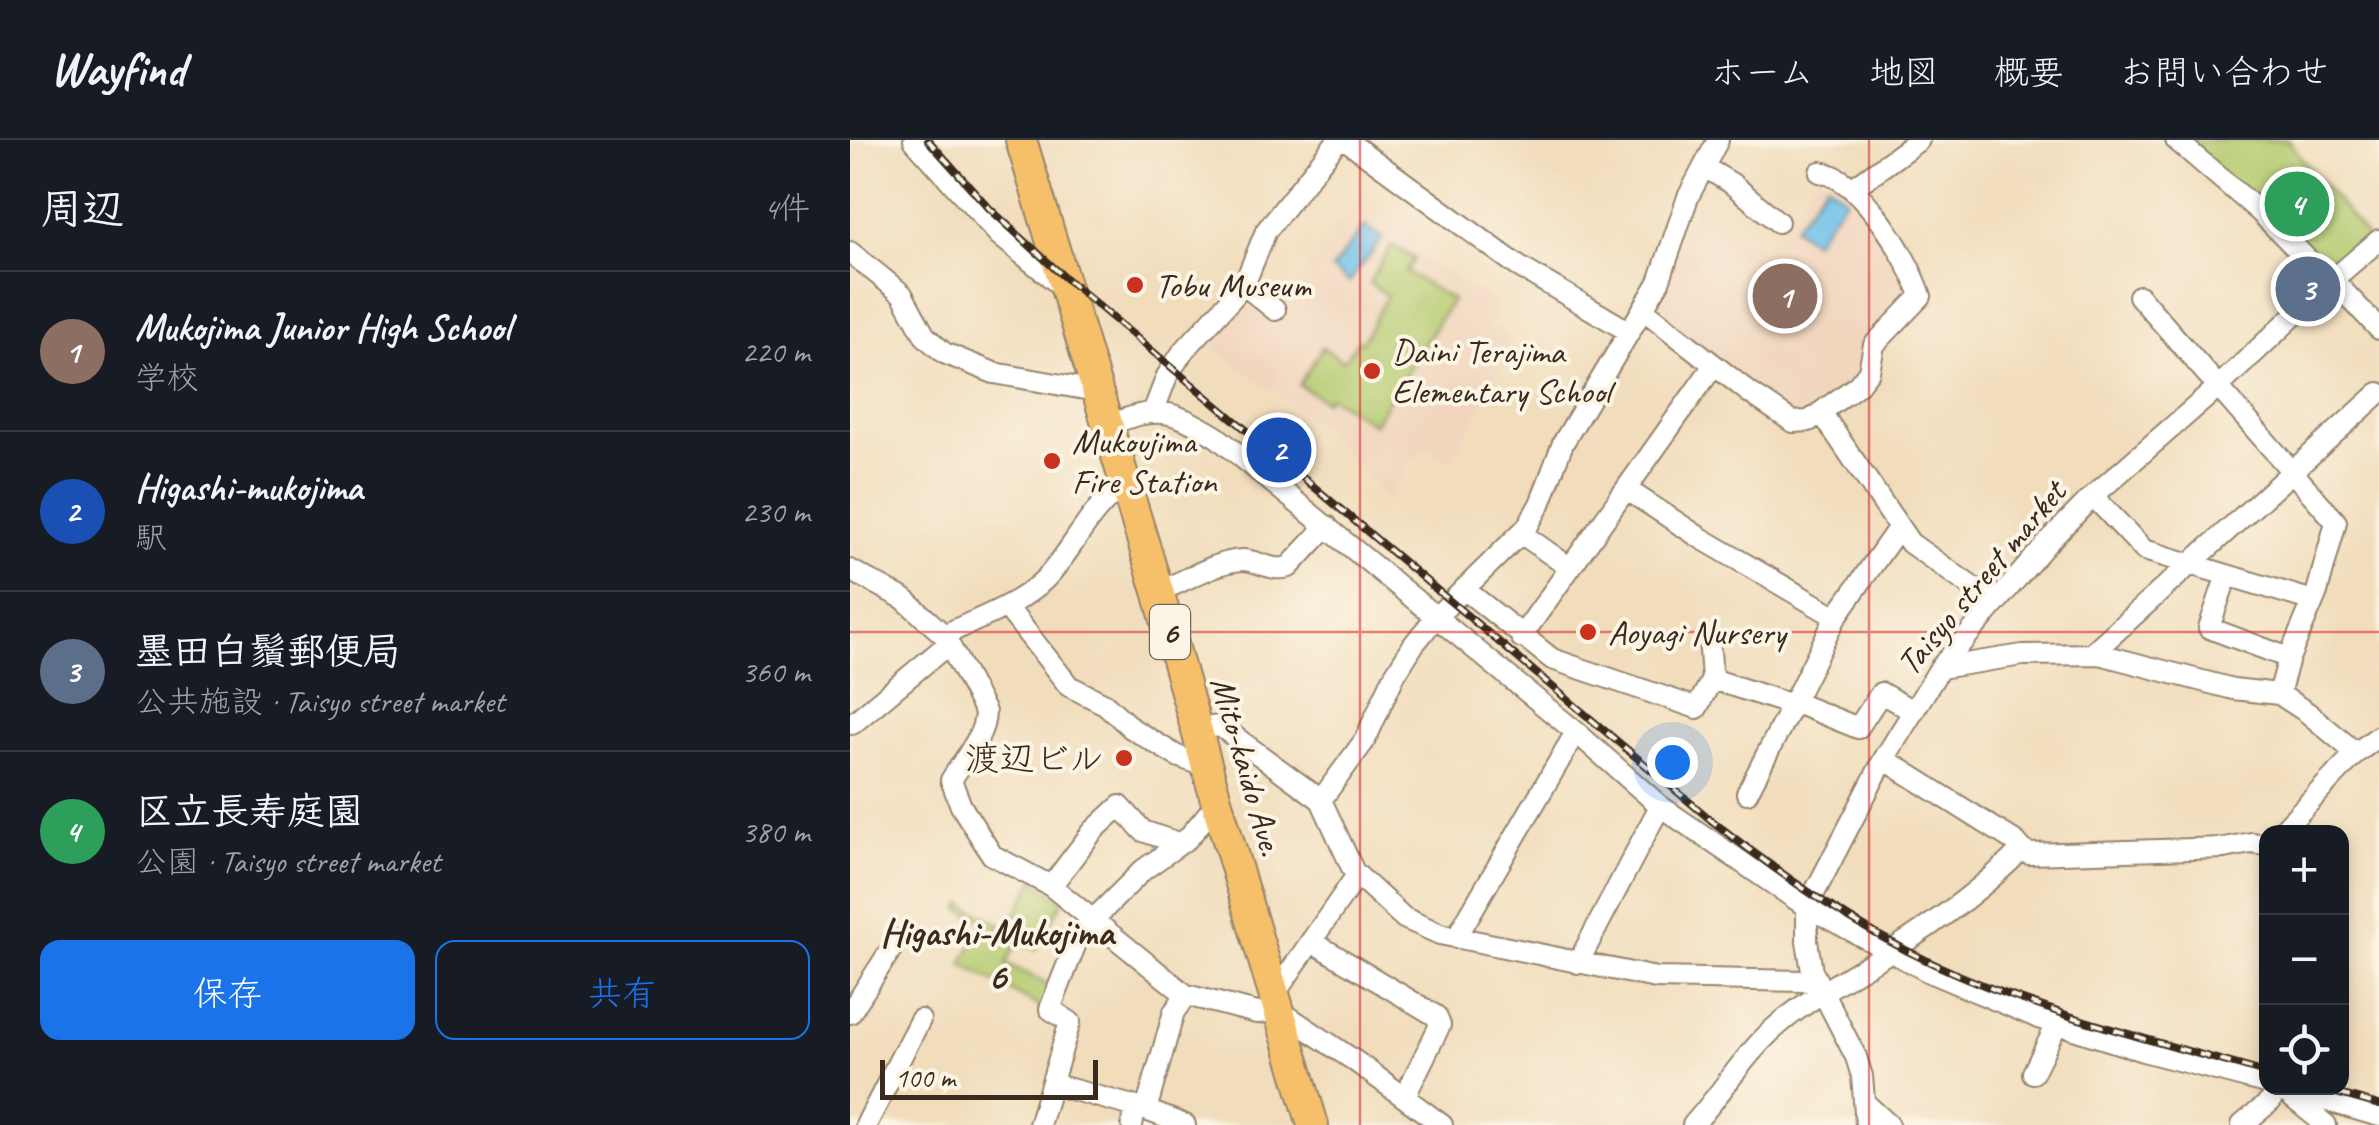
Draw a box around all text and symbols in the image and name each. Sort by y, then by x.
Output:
text: Wayfind [50,39,185,99]
text: ホーム [1710,50,1814,95]
text: 地図 [1869,50,1939,95]
text: 概要 [1994,50,2064,95]
text: お問い合わせ [2119,50,2329,95]
pin: 4 [2264,167,2330,242]
text: 周辺 [40,183,124,236]
text: 4件 [764,188,810,229]
pin: 3 [2276,252,2340,326]
pin: 1 [1752,258,1818,334]
place label: Tobu Museum [1155,263,1312,308]
marker: Tobu Museum [1124,274,1146,296]
text: Mukojima Junior High School [135,304,510,351]
place label: Daini Terajima Elementary School [1392,329,1617,414]
text: 1 [65,331,80,372]
text: 220 m [741,331,810,372]
text: 学校 [135,357,199,398]
marker: Daini Terajima Elementary School [1361,360,1383,382]
pin: 2 [1246,412,1312,488]
place label: Mukoujima Fire Station [1072,419,1218,504]
marker: Mukoujima Fire Station [1041,450,1063,472]
text: Higashi-mukojima [135,464,363,511]
street label: Taisyo street market [1886,469,2078,685]
text: 2 [65,491,80,532]
text: 230 m [741,491,810,532]
text: 駅 [135,517,167,558]
road number: 6 [1150,605,1190,659]
place label: Aoyagi Nursery [1608,610,1788,655]
marker: Aoyagi Nursery [1577,621,1599,643]
text: 墨田白鬚郵便局 [135,628,401,675]
text: 3 [65,651,80,692]
text: 360 m [741,651,810,692]
street label: Mito-kaido Ave. [1200,671,1294,861]
text: 公共施設 · Taisyo street market [135,681,504,722]
place label: 渡辺ビル [965,736,1104,781]
your location [1647,737,1698,788]
marker: 渡辺ビル [1113,747,1135,769]
text: 区立長寿庭園 [135,788,363,835]
text: 4 [65,811,80,852]
text: 380 m [741,811,810,852]
map controls [2259,825,2349,1095]
button: + [2259,825,2349,915]
text: 公園 · Taisyo street market [135,841,440,882]
district label: Higashi-Mukojima 6 [880,909,1117,1000]
button: − [2259,915,2349,1005]
button: 保存 [40,940,415,1040]
button: 共有 [435,940,810,1040]
button: locate [2259,1005,2349,1095]
scale bar [880,1055,1098,1100]
text: 100 m [895,1060,955,1095]

